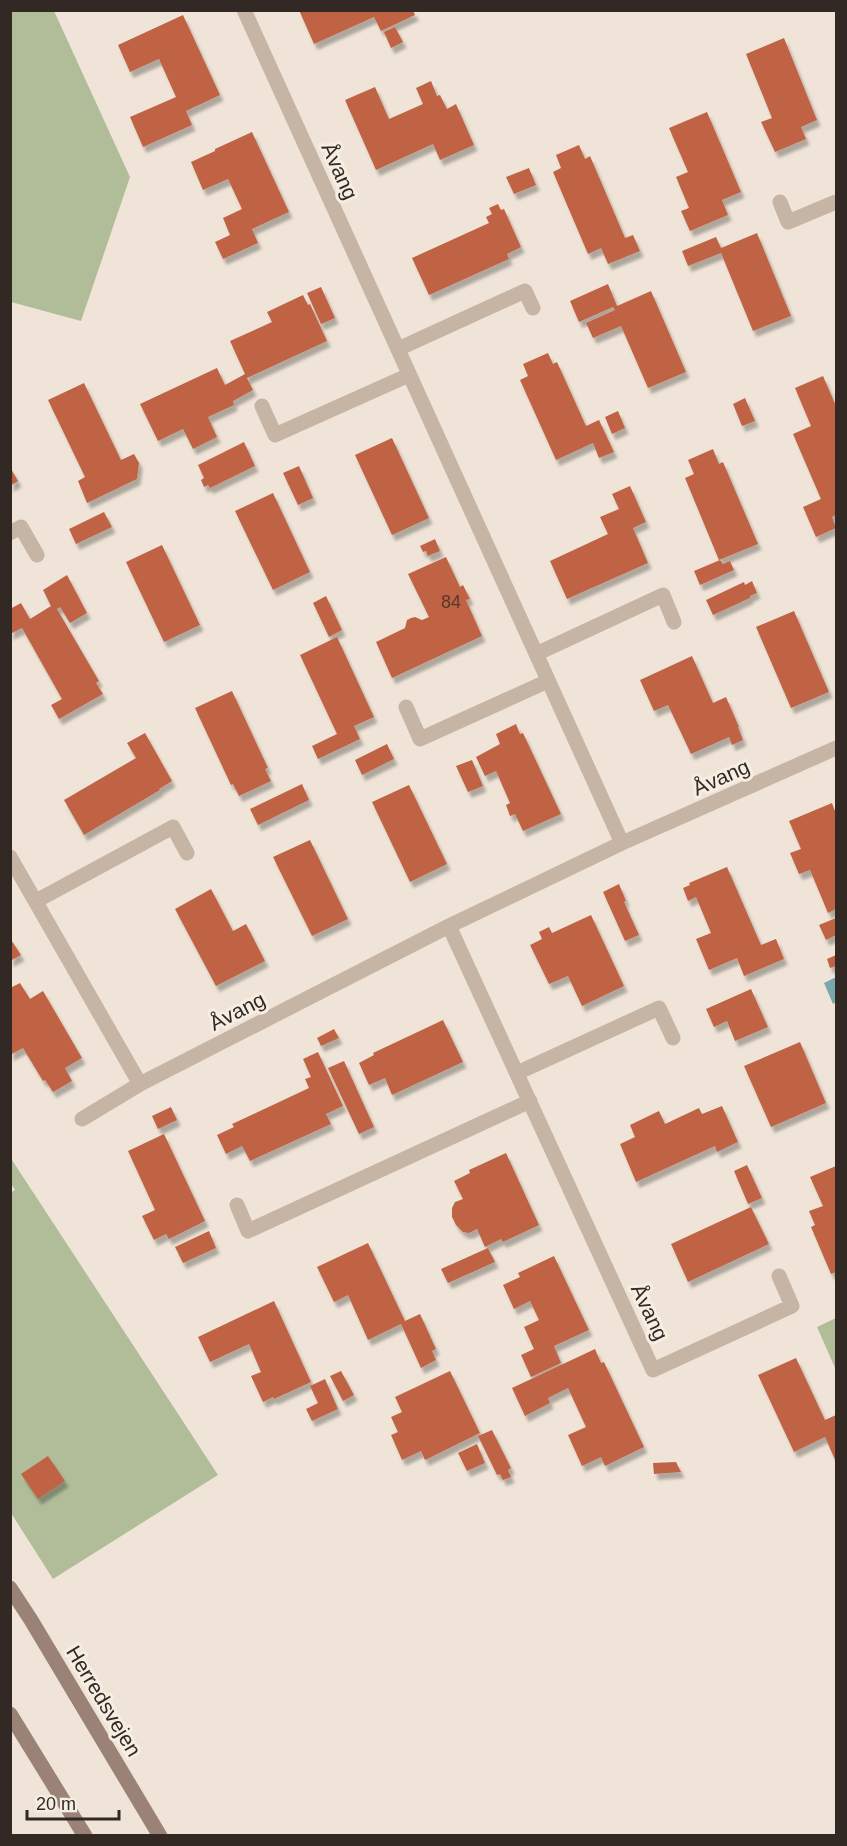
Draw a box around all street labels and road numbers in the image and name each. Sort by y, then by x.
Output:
street label: Åvang [317,139,363,203]
street label: Åvang [689,754,753,800]
street label: Åvang [205,987,269,1035]
street label: Åvang [627,1280,673,1344]
street label: Herredsvejen [62,1642,146,1760]

